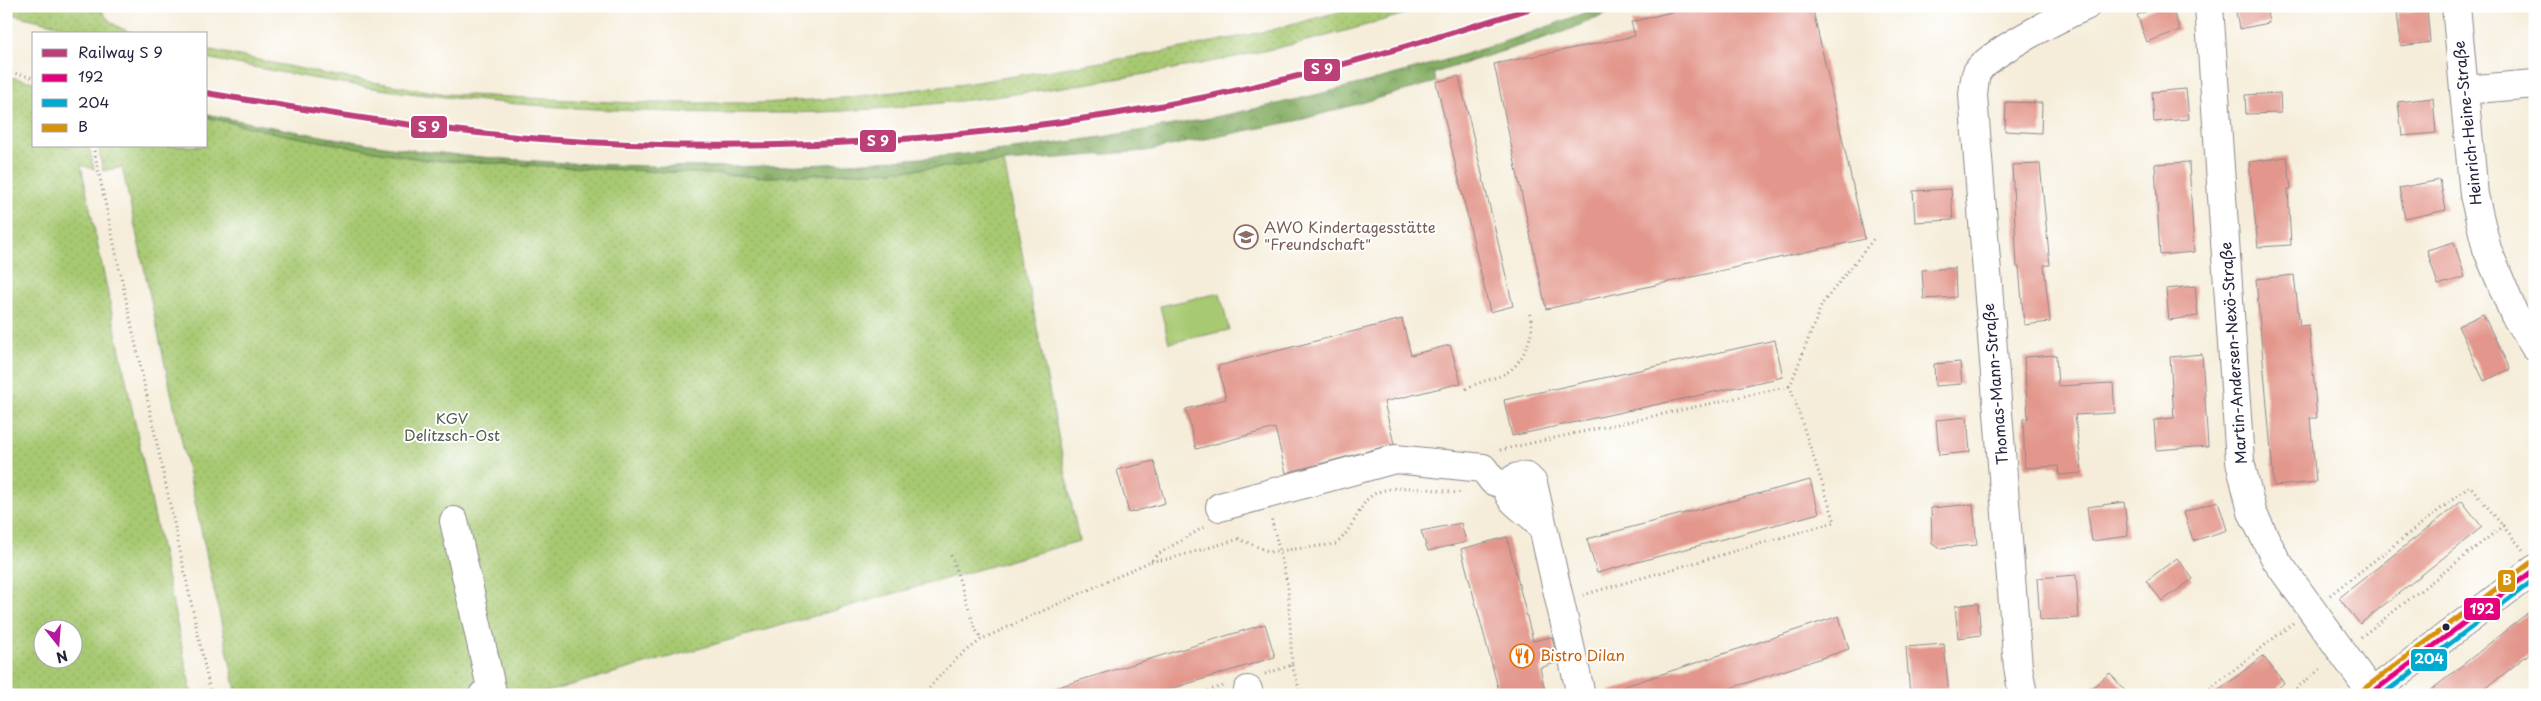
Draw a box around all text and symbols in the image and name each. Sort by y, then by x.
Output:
legend [32,32,208,148]
text: Railway S 9 [78,40,163,63]
street label: Heinrich-Heine-Straße [2446,40,2487,206]
line badge: S 9 [1303,58,1341,82]
text: S 9 [1311,58,1333,79]
text: 192 [78,64,104,87]
text: 204 [78,90,109,113]
text: B [78,114,88,137]
line badge: S 9 [410,115,448,139]
text: S 9 [418,116,440,137]
line badge: S 9 [859,129,897,153]
text: S 9 [867,130,889,151]
place label: AWO Kindertagesstätte "Freundschaft" [1264,215,1436,255]
school or university icon: AWO Kindertagesstätte "Freundschaft" [1233,224,1259,250]
street label: Martin-Andersen-Nexö-Straße [2213,241,2252,465]
street label: Thomas-Mann-Straße [1976,302,2013,466]
park label: KGV Delitzsch-Ost [404,406,500,446]
line badge: B [2497,569,2516,593]
text: B [2502,569,2512,590]
line badge: 192 [2463,597,2501,621]
text: 192 [2470,598,2494,619]
north arrow [32,618,82,668]
unlabelled marker [2441,622,2451,632]
restaurant icon: Bistro Dilan [1509,643,1535,669]
place label: Bistro Dilan [1540,643,1625,666]
text: N [54,645,70,669]
line badge: 204 [2410,648,2448,672]
text: 204 [2414,648,2444,669]

